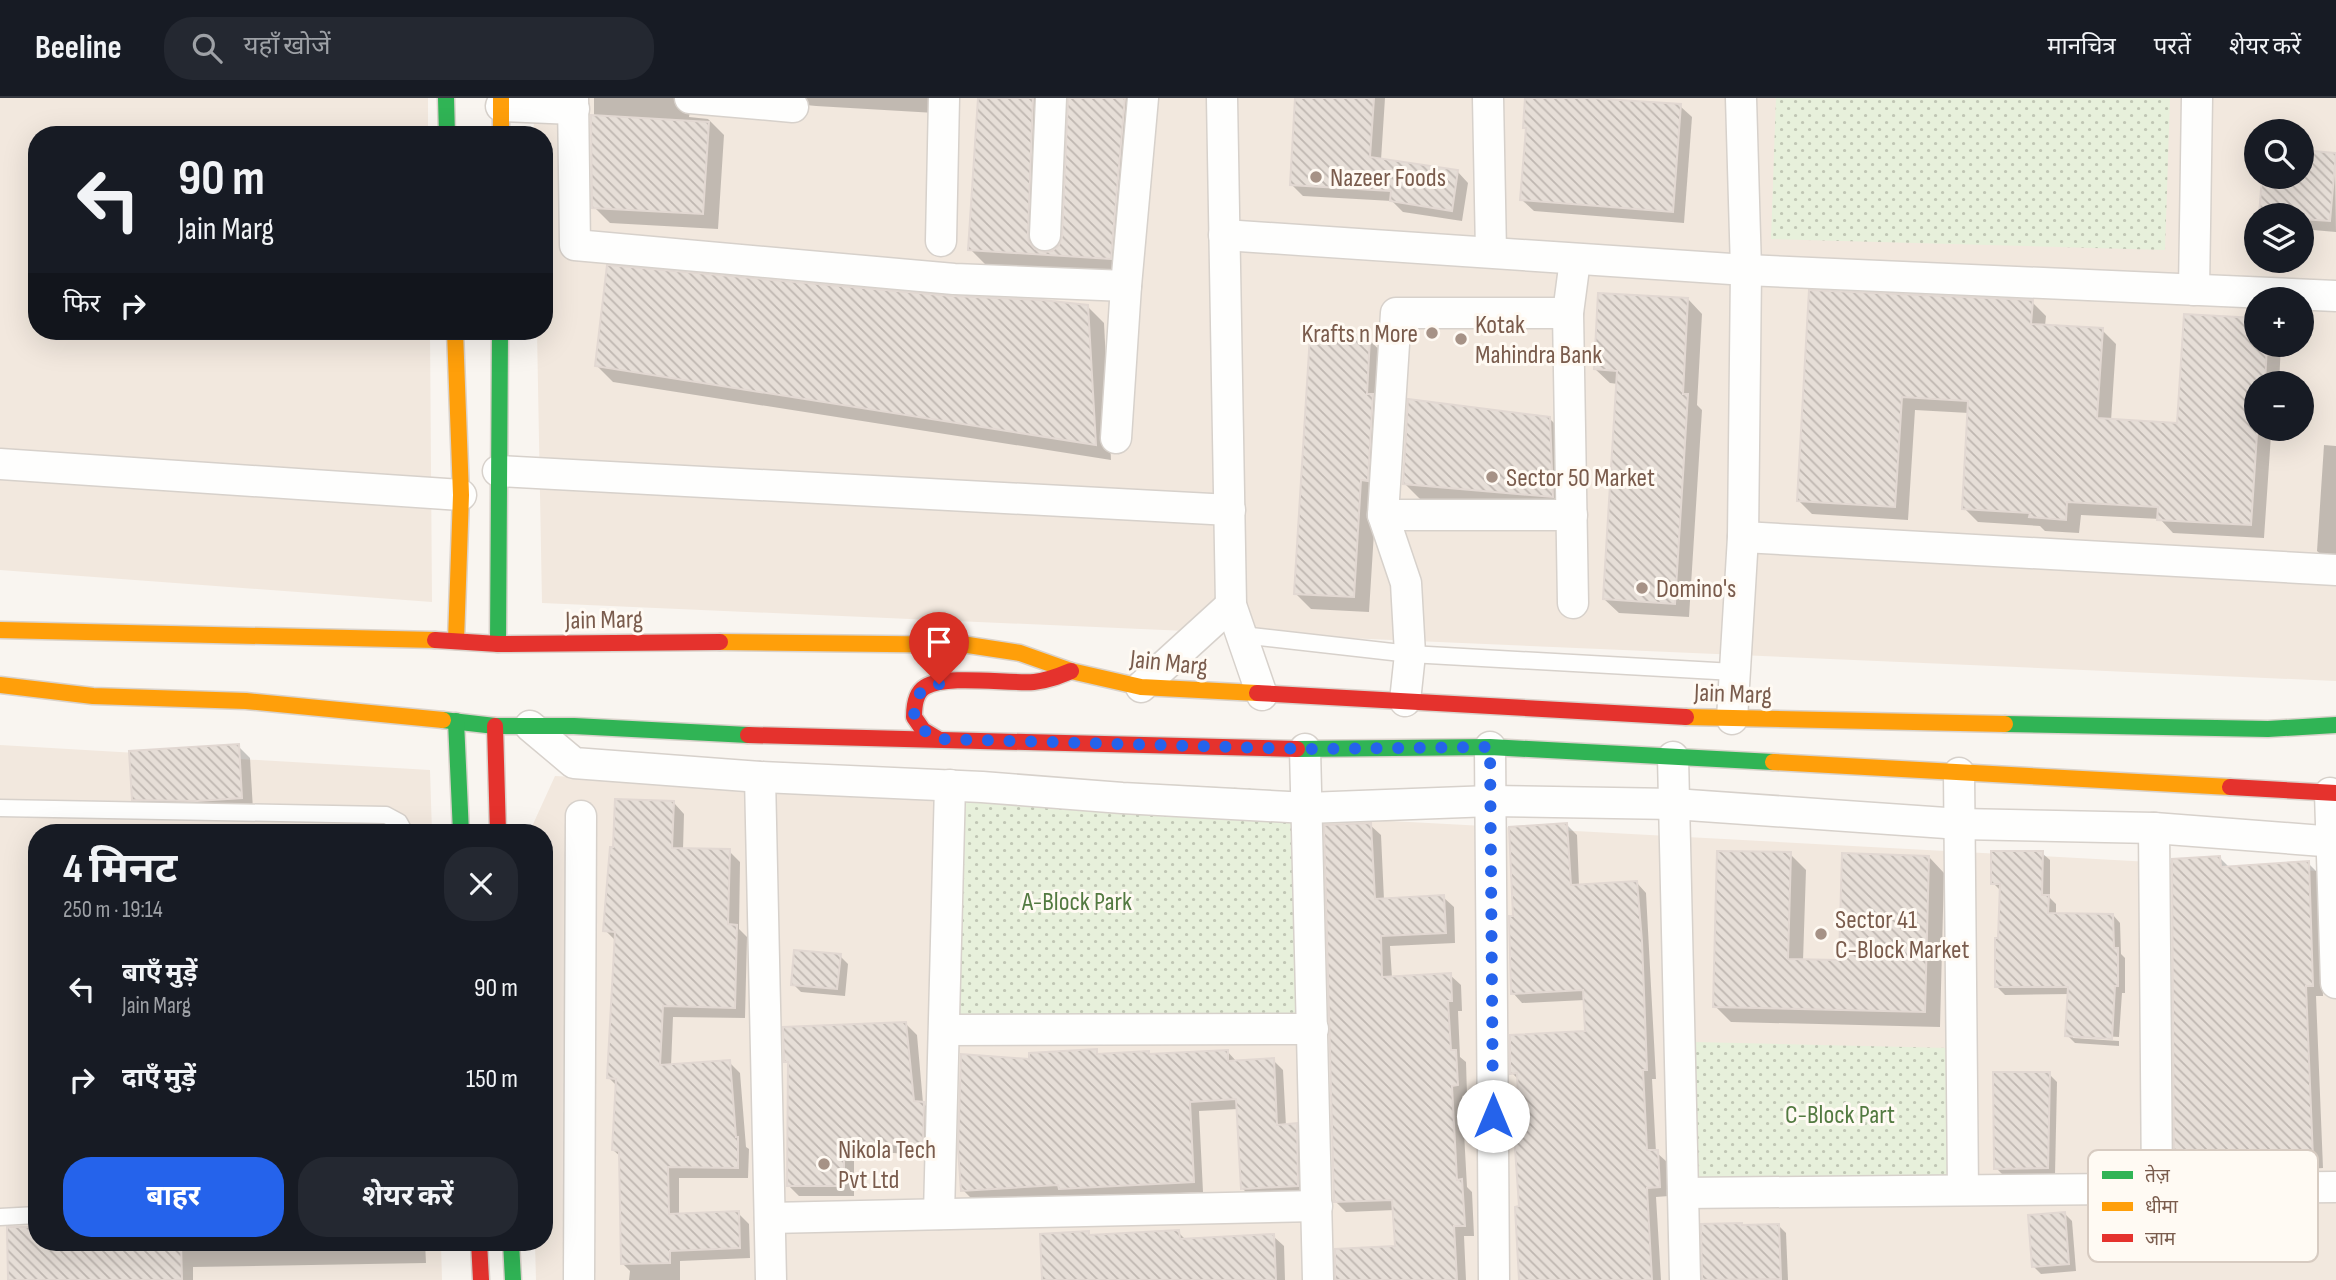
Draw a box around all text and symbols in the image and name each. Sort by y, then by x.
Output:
search box [164,17,654,80]
text: Beeline [35,28,122,68]
icon: search [188,29,226,67]
text: यहाँ खोजें [244,31,331,62]
text: मानचित्र [2047,32,2116,61]
text: परतें [2154,32,2191,61]
text: शेयर करें [2229,32,2301,61]
map controls [2244,119,2314,441]
button: search [2244,119,2314,189]
text: 90 m [178,150,265,209]
icon: left [63,154,154,245]
place label: Nazeer Foods [1330,163,1446,194]
marker: Nazeer Foods [1308,169,1324,185]
button: layers [2244,203,2314,273]
text: Jain Marg [178,210,274,249]
icon: right [114,287,152,325]
button: + [2244,287,2314,357]
text: फिर [63,289,100,320]
place label: Kotak Mahindra Bank [1475,310,1602,371]
place label: Krafts n More [1302,319,1418,350]
marker: Krafts n More [1424,325,1440,341]
marker: Kotak Mahindra Bank [1453,331,1469,347]
button: − [2244,371,2314,441]
place label: Sector 50 Market [1506,463,1655,494]
marker: Sector 50 Market [1484,469,1500,485]
place label: Domino's [1656,574,1736,605]
marker: Domino's [1634,580,1650,596]
street label: Jain Marg [564,604,643,637]
pin [909,612,969,684]
icon: arrive [920,623,958,661]
street label: Jain Marg [1127,644,1209,683]
street label: Jain Marg [1692,678,1772,711]
text: 4 मिनट [63,844,177,895]
button: close [444,847,518,921]
park label: A-Block Park [1021,887,1132,918]
text: 250 m · 19:14 [63,896,163,924]
place label: Sector 41 C-Block Market [1835,905,1969,966]
marker: Sector 41 C-Block Market [1813,926,1829,942]
text: बाएँ मुड़ें [122,958,197,989]
icon: left [63,970,101,1008]
text: 90 m [474,973,518,1004]
text: Jain Marg [122,992,191,1020]
icon: right [63,1061,101,1099]
text: दाएँ मुड़ें [122,1063,196,1094]
text: 150 m [466,1064,518,1095]
position arrow [1456,1079,1530,1153]
park label: C-Block Part [1785,1100,1895,1131]
place label: Nikola Tech Pvt Ltd [838,1135,936,1196]
legend [2088,1150,2318,1262]
marker: Nikola Tech Pvt Ltd [816,1156,832,1172]
button: बाहर [63,1157,284,1237]
button: शेयर करें [298,1157,518,1237]
text: तेज़ [2145,1164,2171,1188]
text: धीमा [2145,1196,2179,1219]
text: जाम [2145,1228,2176,1251]

